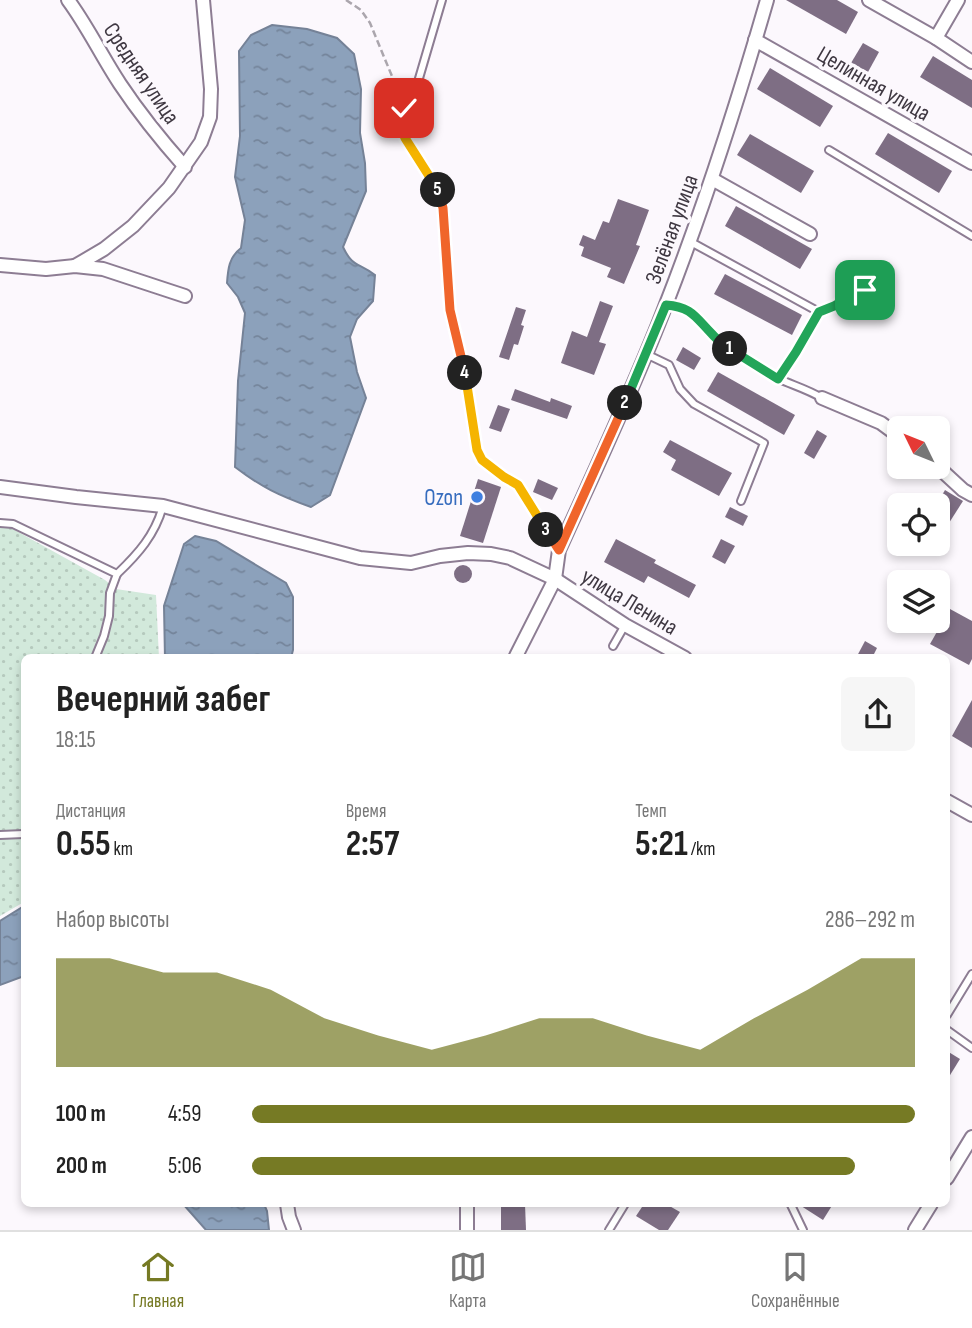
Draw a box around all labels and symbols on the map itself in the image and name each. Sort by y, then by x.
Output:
street label: Средняя улица [97,17,185,130]
street label: Целинная улица [812,40,935,128]
pin [374,78,434,138]
street label: Зелёная улица [639,171,705,288]
pin: 5 [420,172,456,208]
pin [835,260,895,320]
pin: 1 [712,332,748,366]
pin: 4 [448,356,482,390]
pin: 2 [608,386,642,420]
north arrow [887,416,950,480]
place label: Ozon [424,484,463,512]
marker: Ozon [469,489,485,505]
pin: 3 [528,512,564,548]
street label: улица Ленина [576,562,683,642]

